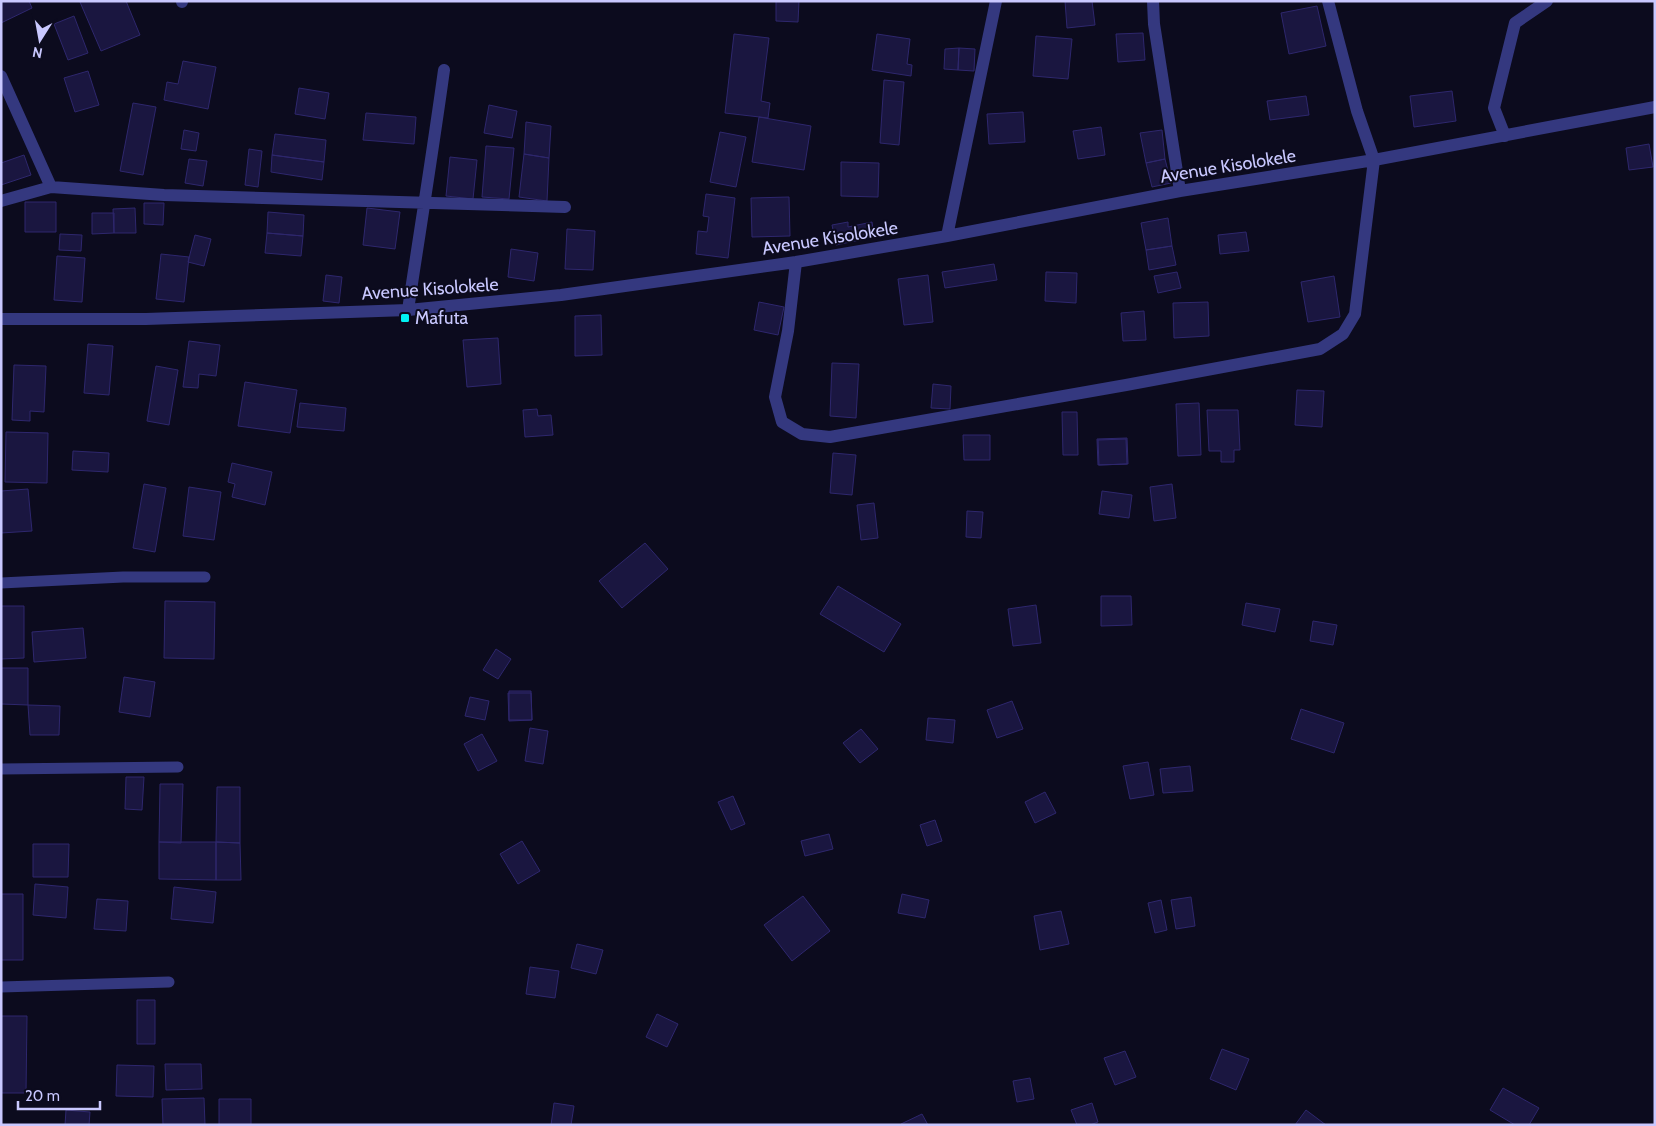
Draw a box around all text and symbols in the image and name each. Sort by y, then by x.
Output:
north arrow [15,15,65,65]
text: N [31,43,44,63]
street label: Avenue Kisolokele [1159,144,1297,188]
street label: Avenue Kisolokele [761,216,899,260]
street label: Avenue Kisolokele [361,273,499,305]
place label: Mafuta [415,307,469,329]
marker: Mafuta [399,312,411,324]
scale bar [18,1078,100,1110]
text: 20 m [25,1087,60,1105]

